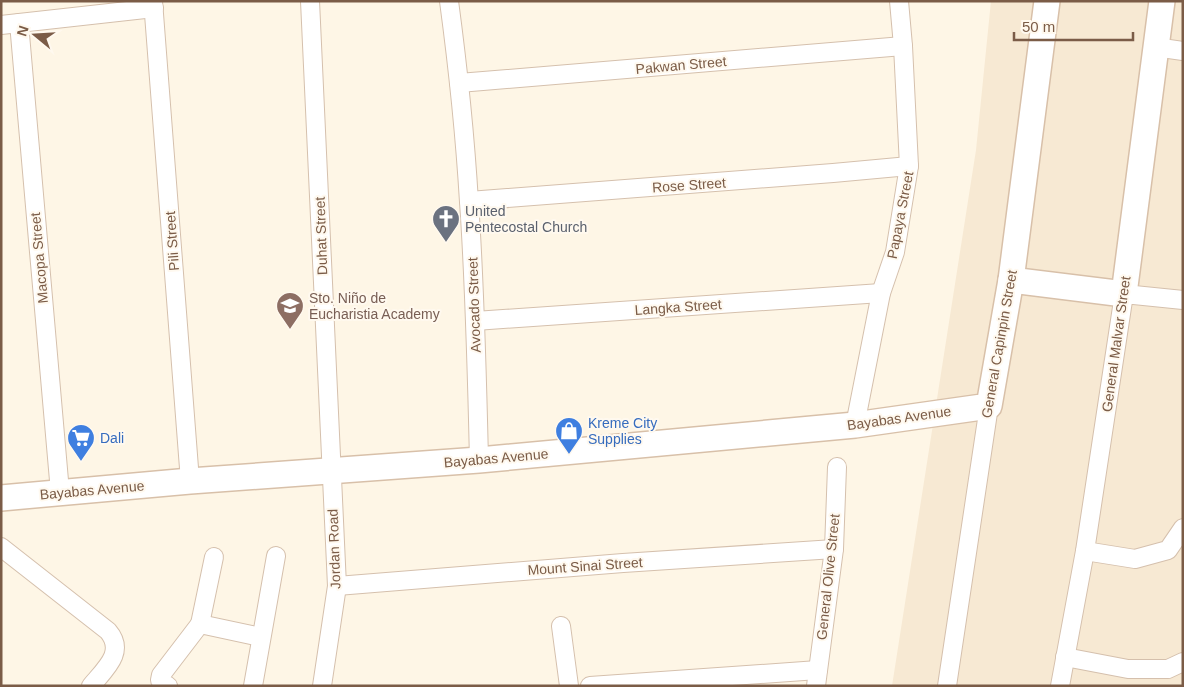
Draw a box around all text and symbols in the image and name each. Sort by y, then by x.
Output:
north arrow [10,10,60,60]
scale bar [1014,10,1133,42]
text: 50 m [1022,18,1055,35]
text: N [13,24,32,38]
street label: Pakwan Street [635,53,727,77]
street label: Papaya Street [884,170,916,260]
street label: Rose Street [652,174,727,196]
street label: Duhat Street [312,196,330,276]
place label: United Pentecostal Church [465,203,587,235]
church icon: United Pentecostal Church [431,204,461,243]
street label: Pili Street [162,210,182,271]
street label: Macopa Street [27,212,51,304]
street label: Avocado Street [464,257,484,353]
street label: General Capinpin Street [978,269,1020,419]
street label: General Malvar Street [1099,275,1133,413]
place label: Sto. Niño de Eucharistia Academy [309,290,440,322]
school or university icon: Sto. Niño de Eucharistia Academy [275,291,305,330]
street label: Langka Street [634,296,722,318]
street label: Bayabas Avenue [846,403,952,433]
place label: Kreme City Supplies [588,415,657,447]
shop icon: Kreme City Supplies [554,416,584,455]
supermarket icon: Dali [66,423,96,462]
place label: Dali [100,430,124,446]
street label: Bayabas Avenue [443,445,549,471]
street label: Bayabas Avenue [39,477,145,503]
street label: Jordan Road [325,509,343,589]
street label: General Olive Street [813,513,843,641]
street label: Mount Sinai Street [527,554,643,578]

